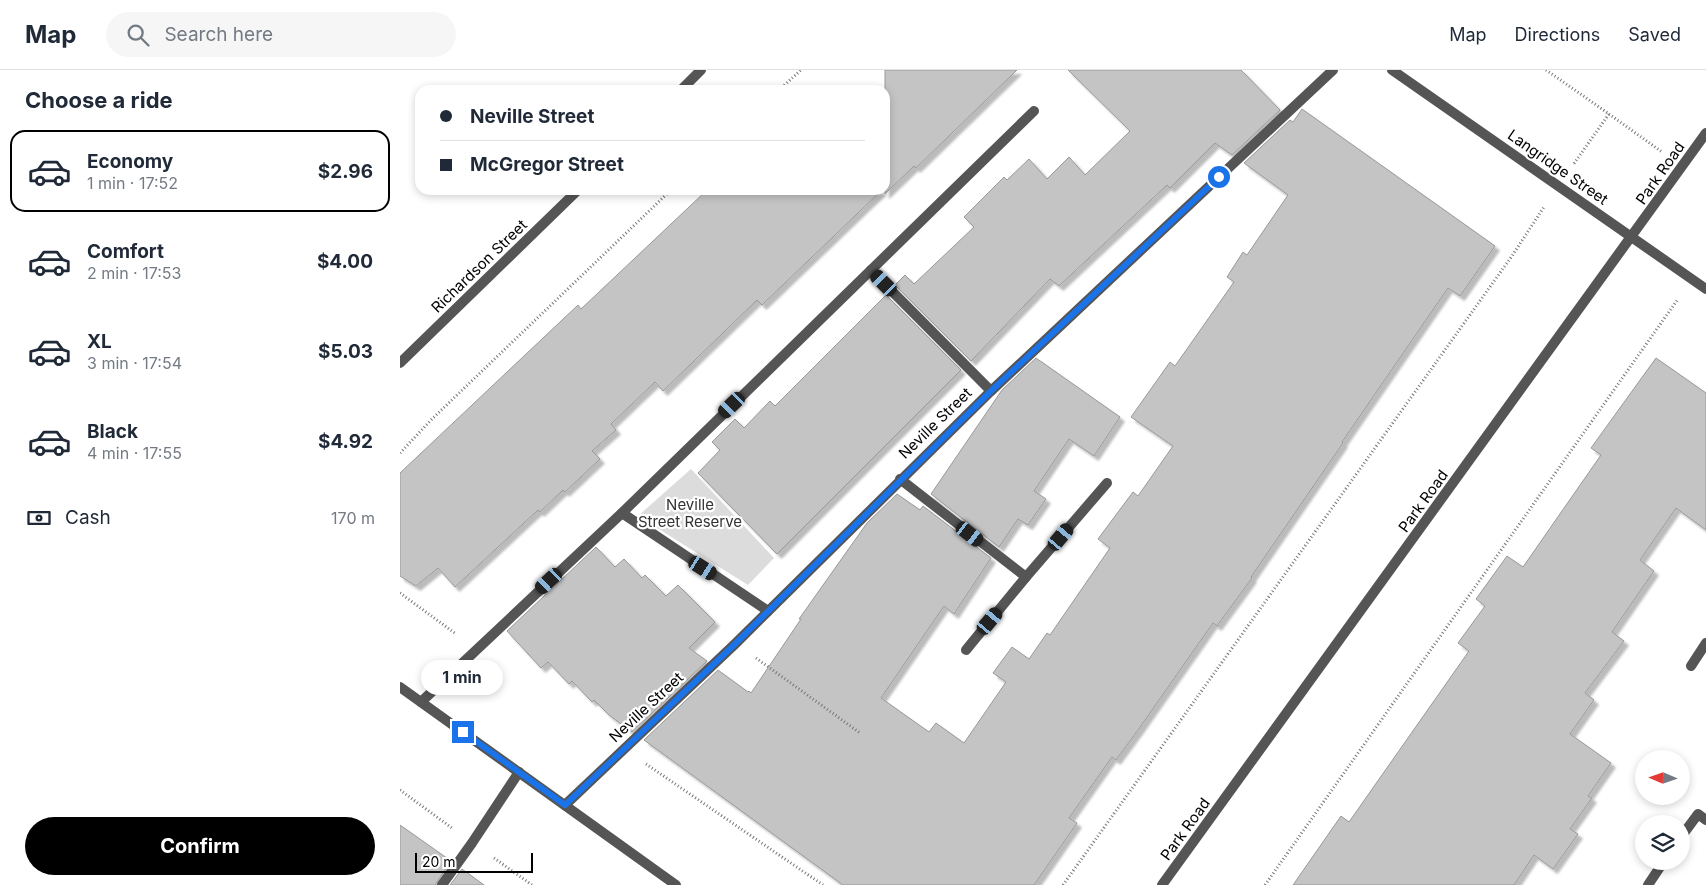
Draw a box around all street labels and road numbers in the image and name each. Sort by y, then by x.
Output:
street label: Langridge Street [1504,125,1612,209]
street label: Park Road [1631,138,1689,208]
street label: Richardson Street [427,215,531,317]
street label: Neville Street [894,383,976,463]
street label: Park Road [1394,466,1452,536]
street label: Neville Street [605,668,687,746]
street label: Park Road [1156,794,1214,864]

